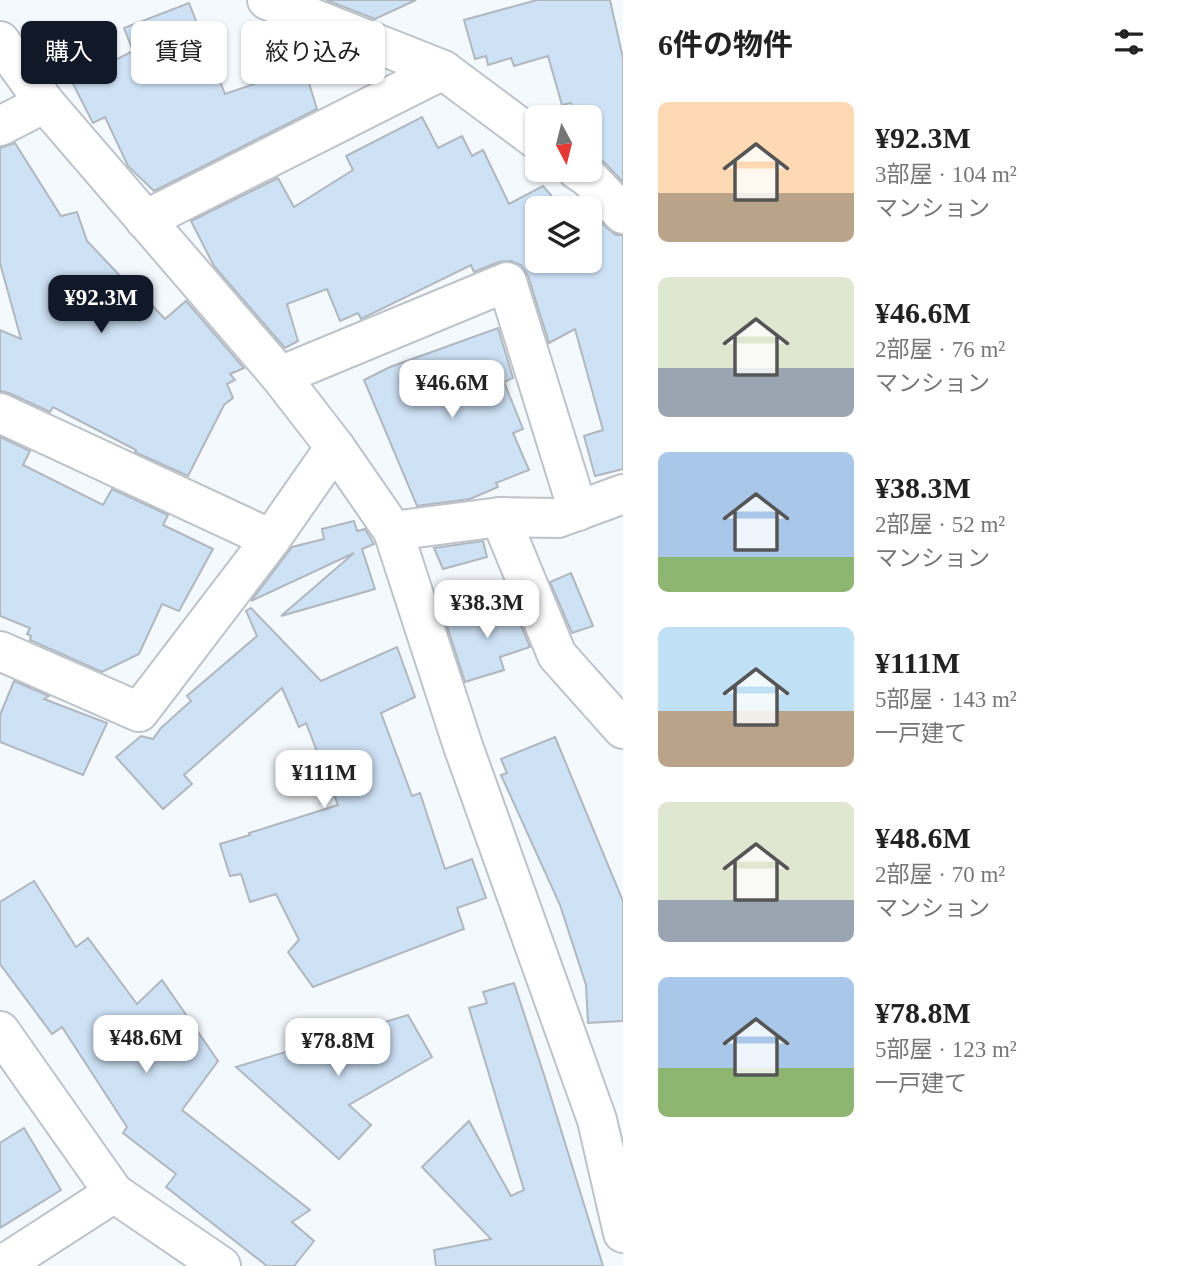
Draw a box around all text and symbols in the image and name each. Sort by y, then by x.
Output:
chip: 購入 [21,21,117,84]
chip: 賃貸 [131,21,227,84]
chip: 絞り込み [241,21,385,84]
icon: filters [1110,23,1148,61]
text: 6件の物件 [658,28,793,61]
north arrow [525,105,602,182]
map controls [525,105,602,273]
text: ¥92.3M [875,121,971,154]
icon: home [714,130,798,214]
text: 3部屋 · 104 m² [875,162,1017,187]
button: layers [525,196,602,273]
text: マンション [875,196,990,221]
pin: ¥92.3M [44,276,158,335]
text: ¥92.3M [64,285,138,310]
text: ¥46.6M [875,296,971,329]
icon: home [714,305,798,389]
text: 2部屋 · 76 m² [875,337,1005,362]
pin: ¥46.6M [395,360,509,420]
text: ¥46.6M [415,370,489,395]
text: マンション [875,371,990,396]
text: ¥38.3M [875,471,971,504]
icon: home [714,480,798,564]
text: 2部屋 · 52 m² [875,512,1005,537]
text: マンション [875,546,990,571]
pin: ¥38.3M [430,580,544,640]
text: ¥38.3M [450,590,524,615]
text: ¥111M [875,646,960,679]
icon: home [714,655,798,739]
text: 5部屋 · 143 m² [875,687,1017,712]
text: 一戸建て [875,721,967,746]
pin: ¥111M [275,750,373,810]
text: ¥111M [291,760,357,785]
text: ¥48.6M [875,821,971,854]
icon: home [714,830,798,914]
text: 2部屋 · 70 m² [875,862,1005,887]
text: マンション [875,896,990,921]
text: ¥78.8M [875,996,971,1029]
icon: home [714,1005,798,1089]
pin: ¥48.6M [89,1016,203,1075]
pin: ¥78.8M [281,1018,395,1078]
text: ¥48.6M [109,1025,183,1050]
text: ¥78.8M [301,1028,375,1053]
text: 5部屋 · 123 m² [875,1037,1017,1062]
text: 一戸建て [875,1071,967,1096]

